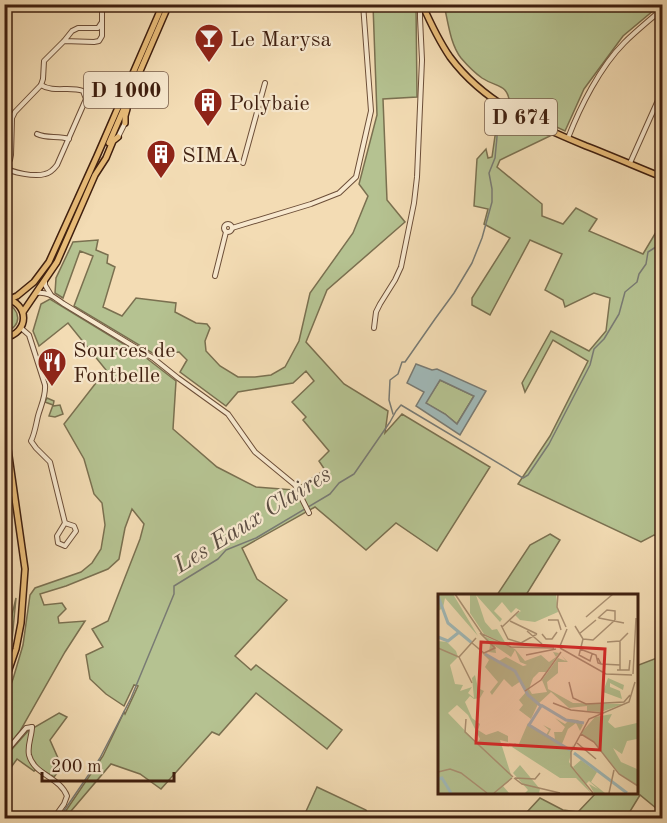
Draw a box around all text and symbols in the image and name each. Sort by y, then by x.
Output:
bar icon: Le Marysa [193,22,225,64]
place label: Le Marysa [230,29,332,51]
road number: D 1000 [84,72,168,108]
building icon: Polybaie [192,86,224,128]
place label: Polybaie [229,93,310,115]
road number: D 674 [485,99,557,135]
building icon: SIMA [145,138,177,180]
place label: SIMA [182,145,240,167]
place label: Sources de Fontbelle [73,340,175,387]
restaurant icon: Sources de Fontbelle [36,346,68,388]
water label: Les Eaux Claires [169,463,336,579]
inset map [438,594,637,793]
scale bar [42,745,174,783]
text: 200 m [51,758,102,776]

